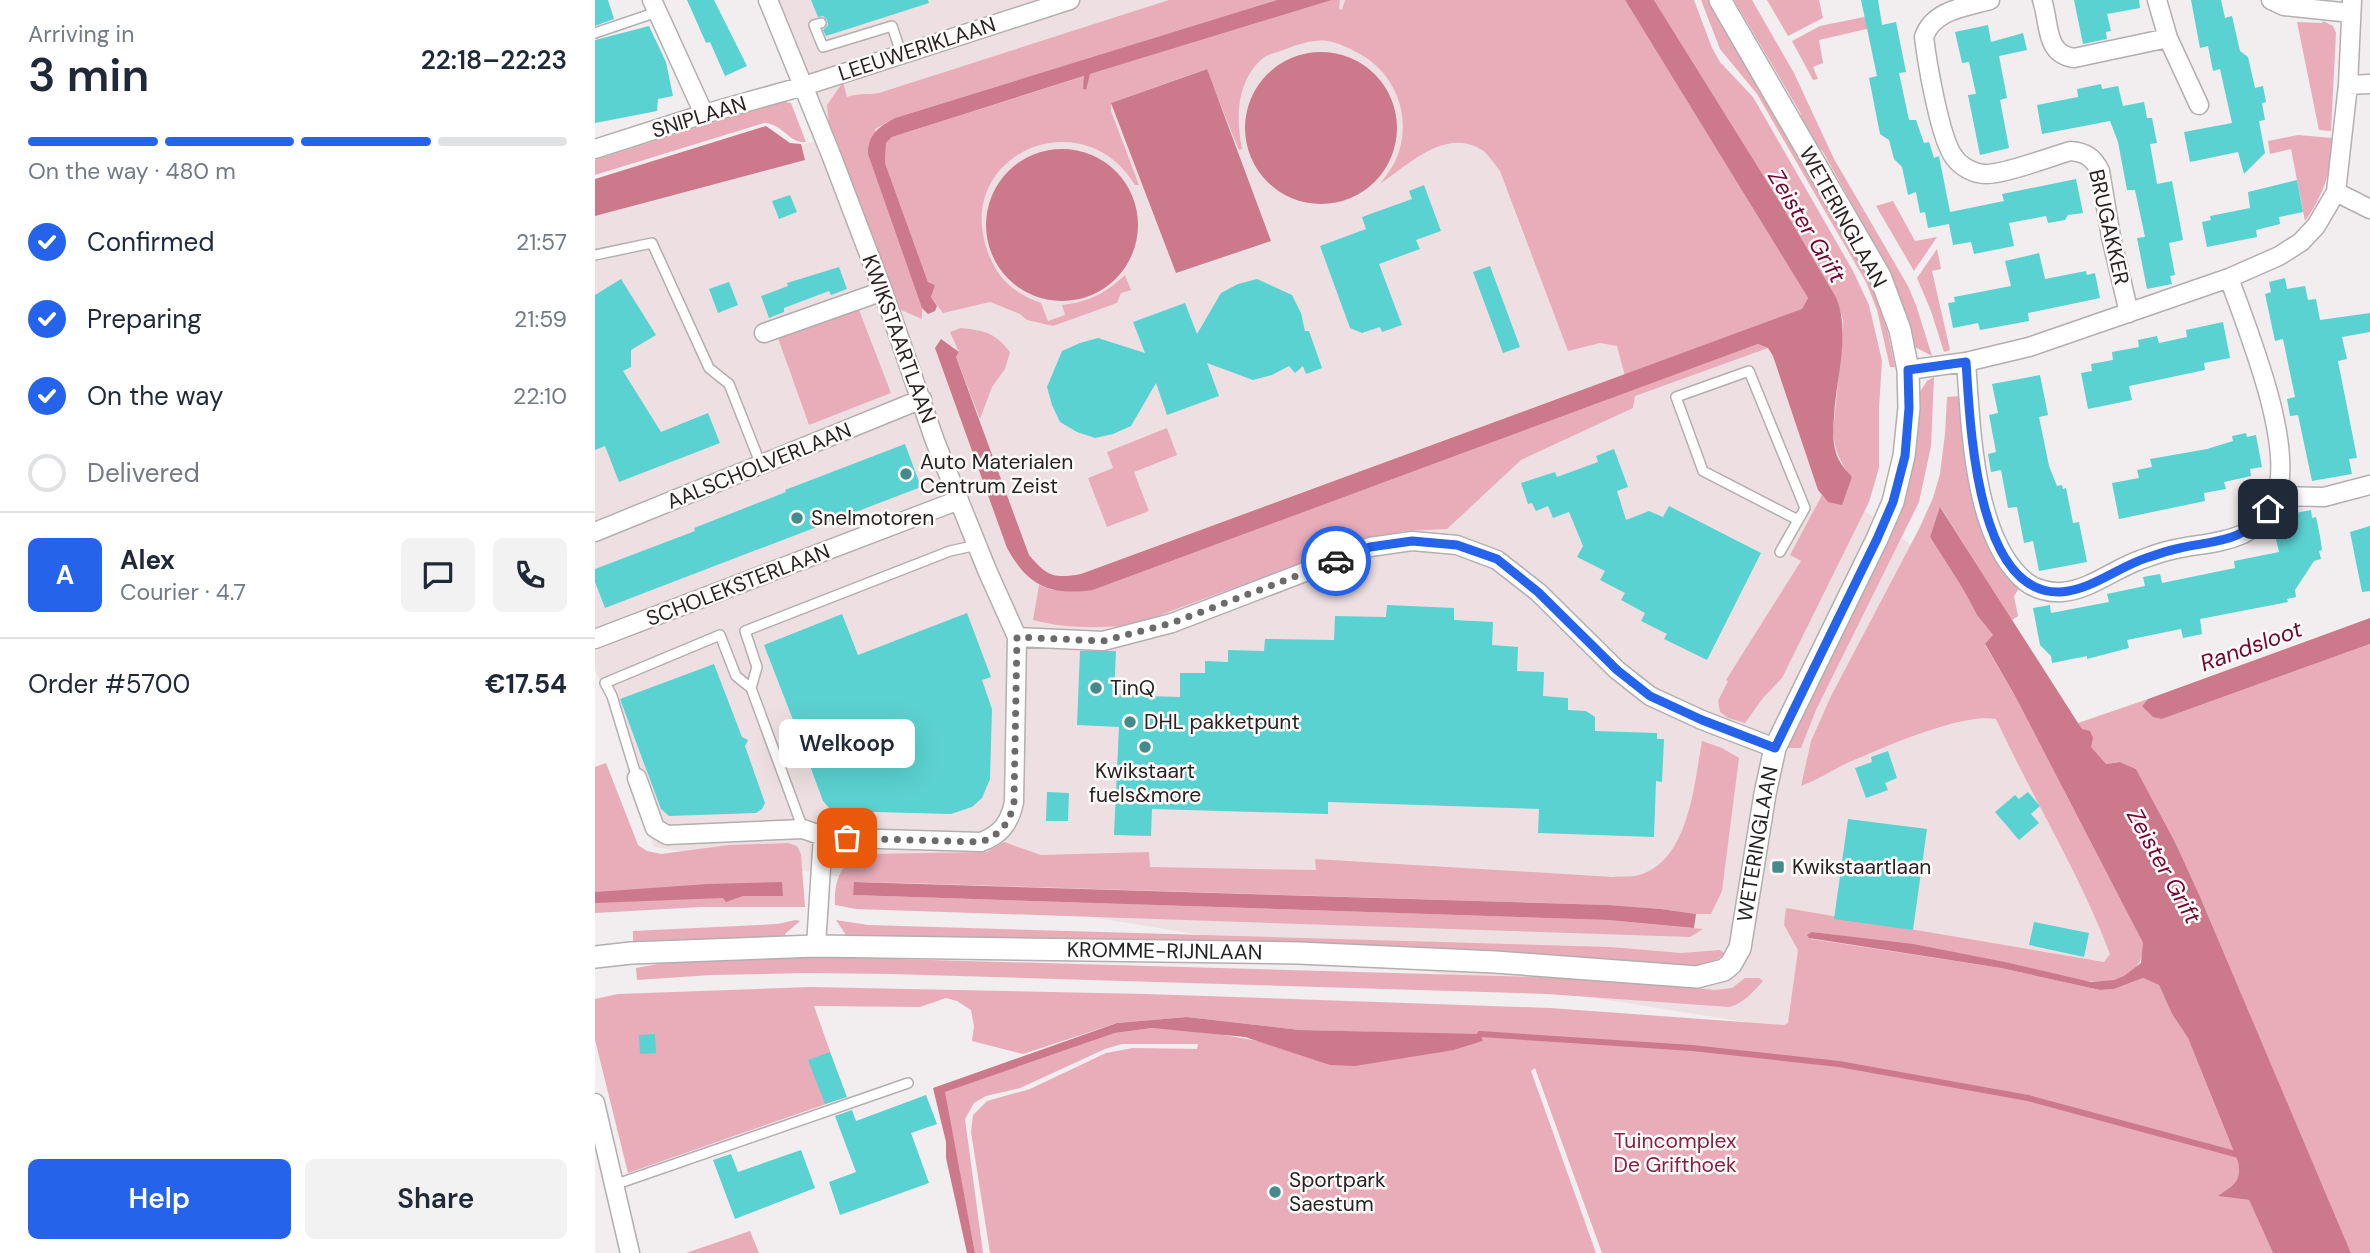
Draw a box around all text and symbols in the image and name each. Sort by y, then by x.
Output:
street label: LEEUWERIKLAAN [835,10,999,88]
text: Arriving in [28,19,134,49]
text: 22:18–22:23 [421,43,567,77]
text: 3 min [28,45,149,105]
street label: SNIPLAAN [648,89,750,145]
street label: WETERINGLAAN [1793,142,1893,292]
text: On the way · 480 m [28,156,236,186]
water label: Zeister Grift [1761,164,1853,288]
street label: BRUGAKKER [2082,167,2136,287]
icon: check [28,223,66,261]
text: Confirmed [87,225,214,259]
text: 21:57 [516,227,567,257]
street label: KWIKSTAARTLAAN [856,251,942,427]
icon: check [28,300,66,338]
text: Preparing [87,302,202,336]
text: 21:59 [514,304,567,334]
icon: check [28,377,66,415]
text: On the way [87,379,223,413]
text: 22:10 [513,381,567,411]
street label: AALSCHOLVERLAAN [663,416,855,516]
place label: Auto Materialen Centrum Zeist [920,448,1073,500]
text: Delivered [87,456,200,490]
marker: Auto Materialen Centrum Zeist [898,466,914,482]
pin [2238,479,2298,539]
icon: home [2249,490,2287,528]
place label: Snelmotoren [811,504,934,532]
marker: Snelmotoren [789,510,805,526]
courier [1301,526,1371,596]
street label: SCHOLEKSTERLAAN [642,537,834,633]
button: chat [401,538,475,612]
button: phone [493,538,567,612]
icon: car [1317,542,1355,580]
text: Alex [120,543,175,577]
text: A [56,558,74,592]
text: Courier · 4.7 [120,577,246,607]
water label: Randsloot [2196,614,2306,678]
text: Order #5700 [28,667,190,701]
text: €17.54 [485,667,567,701]
place label: TinQ [1110,674,1155,702]
marker: TinQ [1088,680,1104,696]
place label: DHL pakketpunt [1144,708,1300,736]
marker: DHL pakketpunt [1122,714,1138,730]
callout: Welkoop [779,719,915,768]
text: Welkoop [799,728,895,758]
marker: Kwikstaart fuels&more [1137,739,1153,755]
place label: Kwikstaart fuels&more [1089,757,1201,809]
street label: WETERINGLAAN [1730,764,1785,924]
water label: Zeister Grift [2120,803,2208,929]
pin [817,808,877,868]
icon: bag [828,819,866,857]
place label: Kwikstaartlaan [1792,853,1931,881]
marker: Kwikstaartlaan [1770,859,1786,875]
street label: KROMME-RIJNLAAN [1067,936,1263,966]
park label: Tuincomplex De Grifthoek [1613,1127,1737,1179]
button: Help [28,1159,291,1239]
button: Share [305,1159,567,1239]
place label: Sportpark Saestum [1289,1166,1386,1218]
marker: Sportpark Saestum [1267,1184,1283,1200]

